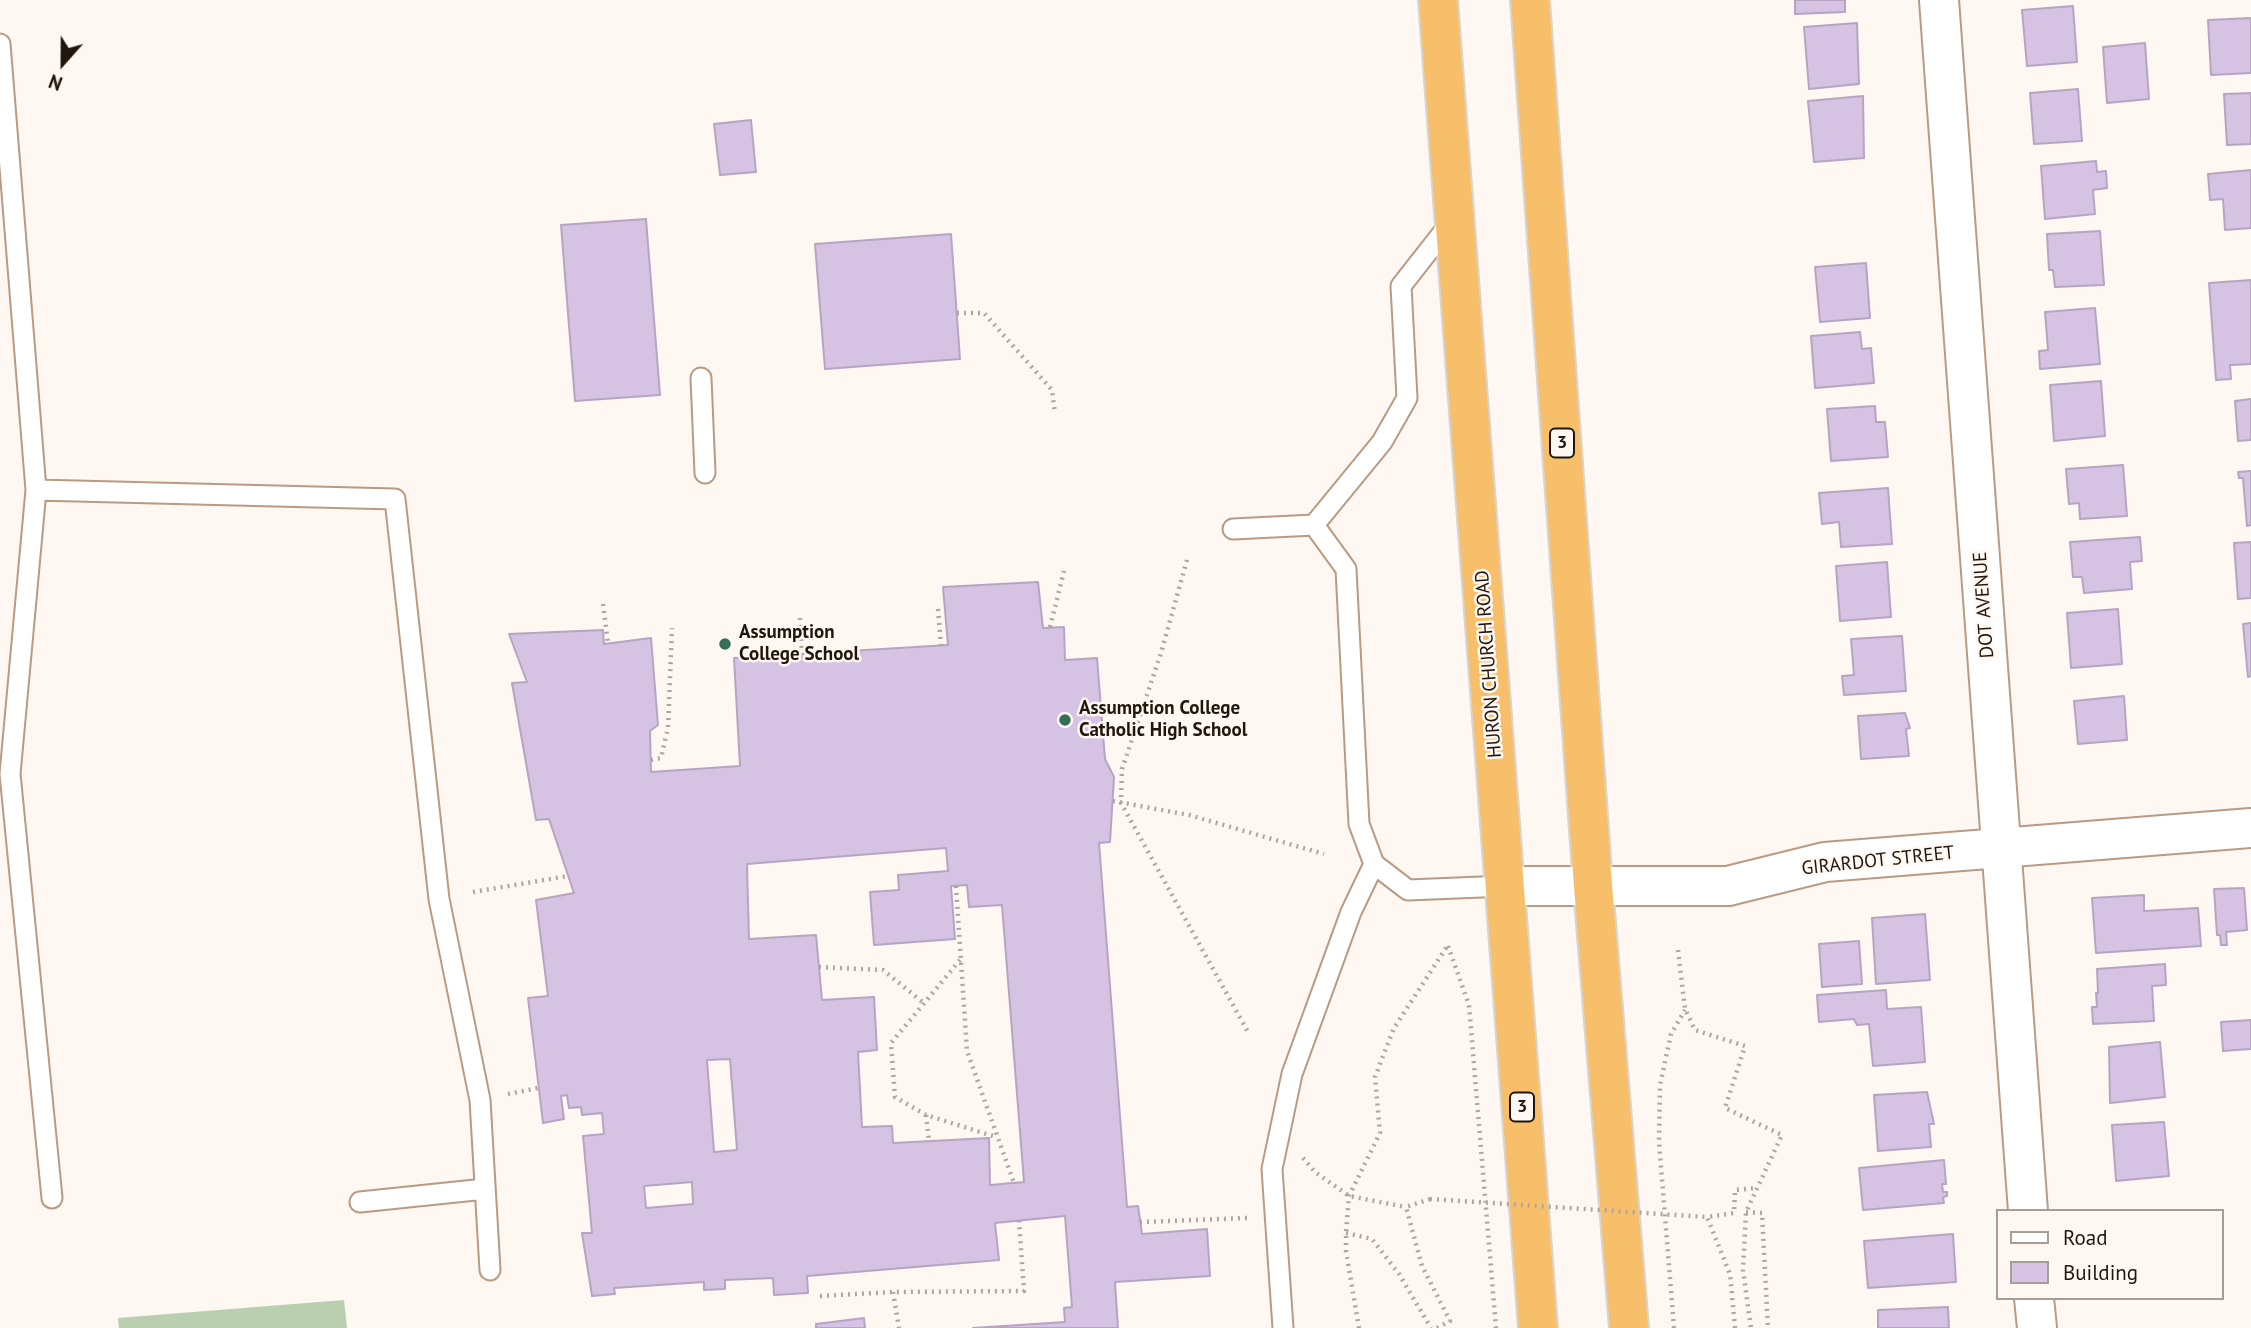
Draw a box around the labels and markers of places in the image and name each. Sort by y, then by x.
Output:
place label: Assumption College School [739,622,859,666]
marker: Assumption College School [717,636,733,652]
place label: Assumption College Catholic High School [1079,698,1247,742]
marker: Assumption College Catholic High School [1057,712,1073,728]

